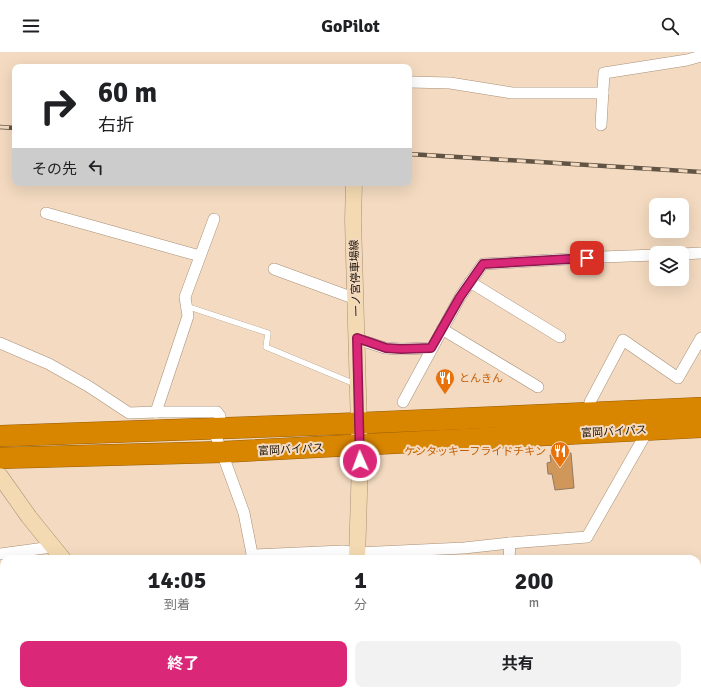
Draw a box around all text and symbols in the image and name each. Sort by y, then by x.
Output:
icon: menu [20,15,42,37]
text: GoPilot [321,15,380,37]
icon: search [659,15,681,37]
text: 60 m [98,76,157,110]
icon: right [32,80,84,132]
text: 右折 [98,114,134,136]
icon: left [85,156,107,178]
text: その先 [32,160,77,178]
map controls [649,198,689,286]
button: sound [649,198,689,238]
street label: 一ノ宮停車場線 [348,239,363,317]
pin [570,241,604,275]
button: layers [649,246,689,286]
icon: arrive [576,247,598,269]
restaurant icon: とんきん [434,367,456,395]
place label: とんきん [459,372,503,385]
street label: 富岡バイパス [581,423,647,440]
position arrow [339,440,381,482]
restaurant icon: ケンタッキーフライドチキン [549,440,571,468]
street label: 富岡バイパス [258,441,324,458]
place label: ケンタッキーフライドチキン [404,445,546,458]
text: 14:05 [148,565,206,595]
text: 1 [354,565,367,595]
text: 200 [515,566,553,596]
text: m [529,595,539,611]
text: 到着 [164,597,190,613]
text: 分 [354,597,367,613]
button: 終了 [20,641,347,687]
button: 共有 [355,641,681,687]

